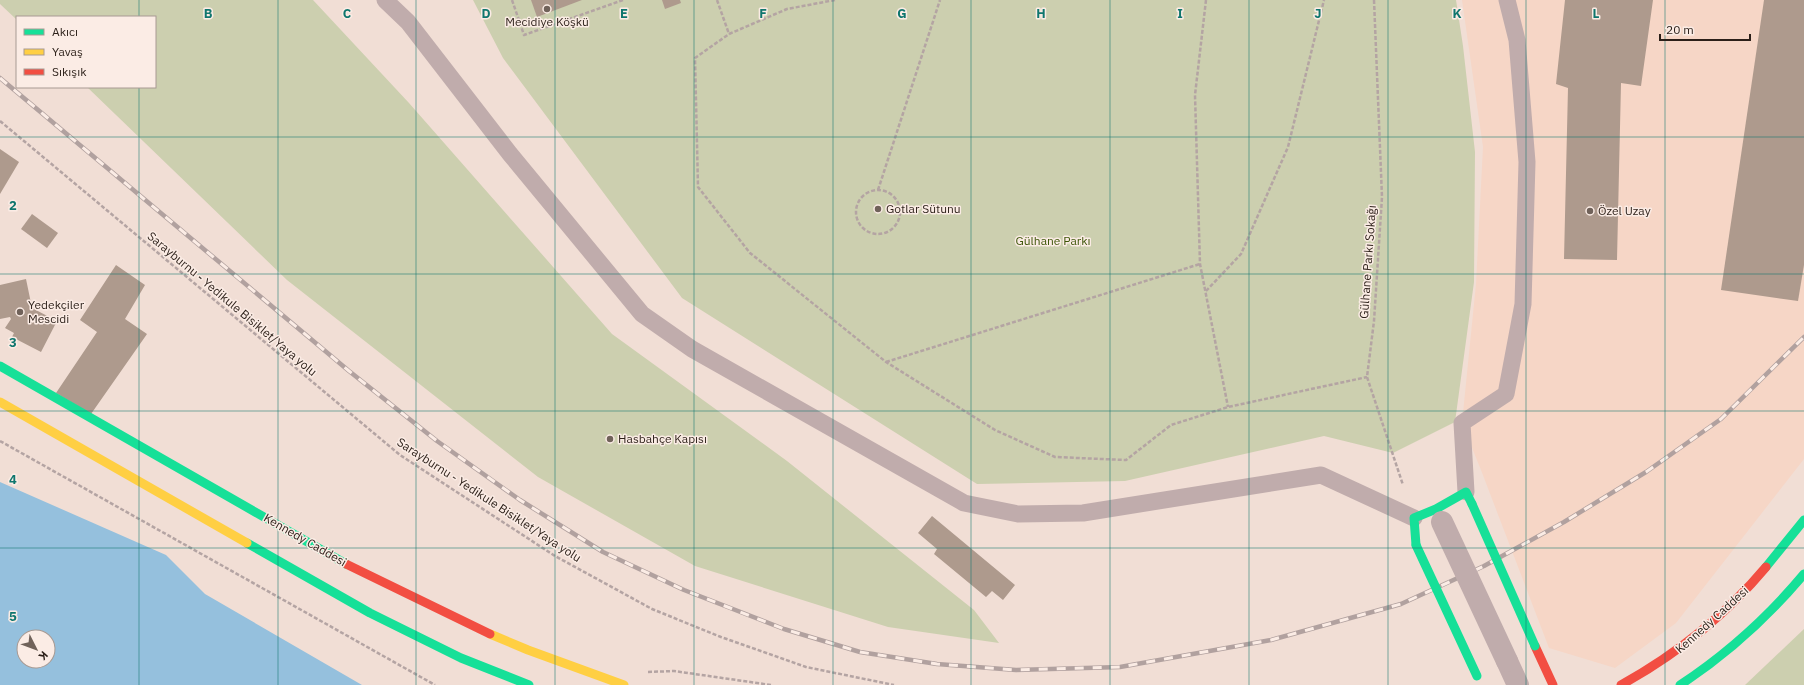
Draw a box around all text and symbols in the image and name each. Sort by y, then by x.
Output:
marker: Mecidiye Köşkü [542,4,552,14]
text: B [204,5,213,22]
text: C [343,5,352,22]
text: D [481,5,491,22]
text: E [620,5,628,22]
text: F [759,5,767,22]
text: G [897,5,907,22]
text: H [1036,5,1046,22]
text: I [1177,5,1183,22]
text: J [1314,5,1322,22]
text: K [1452,5,1462,22]
text: L [1593,5,1600,22]
place label: Mecidiye Köşkü [505,14,589,29]
legend [16,16,156,88]
scale bar [1660,16,1750,42]
text: 20 m [1666,22,1694,37]
text: Akıcı [52,24,78,39]
text: Yavaş [52,44,83,59]
text: Sıkışık [52,64,87,79]
text: 2 [9,197,17,214]
place label: Gotlar Sütunu [886,201,961,216]
place label: Özel Uzay [1598,203,1651,218]
marker: Gotlar Sütunu [873,204,883,214]
street label: Gülhane Parkı Sokağı [1356,205,1379,319]
marker: Özel Uzay [1585,206,1595,216]
street label: Sarayburnu - Yedikule Bisiklet/Yaya yolu [145,228,320,379]
park label: Gülhane Parkı [1015,233,1091,248]
place label: Yedekçiler Mescidi [28,297,85,326]
marker: Yedekçiler Mescidi [15,307,25,317]
text: 3 [9,334,17,351]
place label: Hasbahçe Kapısı [618,431,707,446]
street label: Sarayburnu - Yedikule Bisiklet/Yaya yolu [394,434,584,565]
marker: Hasbahçe Kapısı [605,434,615,444]
text: 4 [9,471,17,488]
street label: Kennedy Caddesi [261,510,349,569]
street label: Kennedy Caddesi [1672,583,1751,656]
text: 5 [9,608,17,625]
north arrow [16,629,56,669]
text: K [35,648,51,663]

